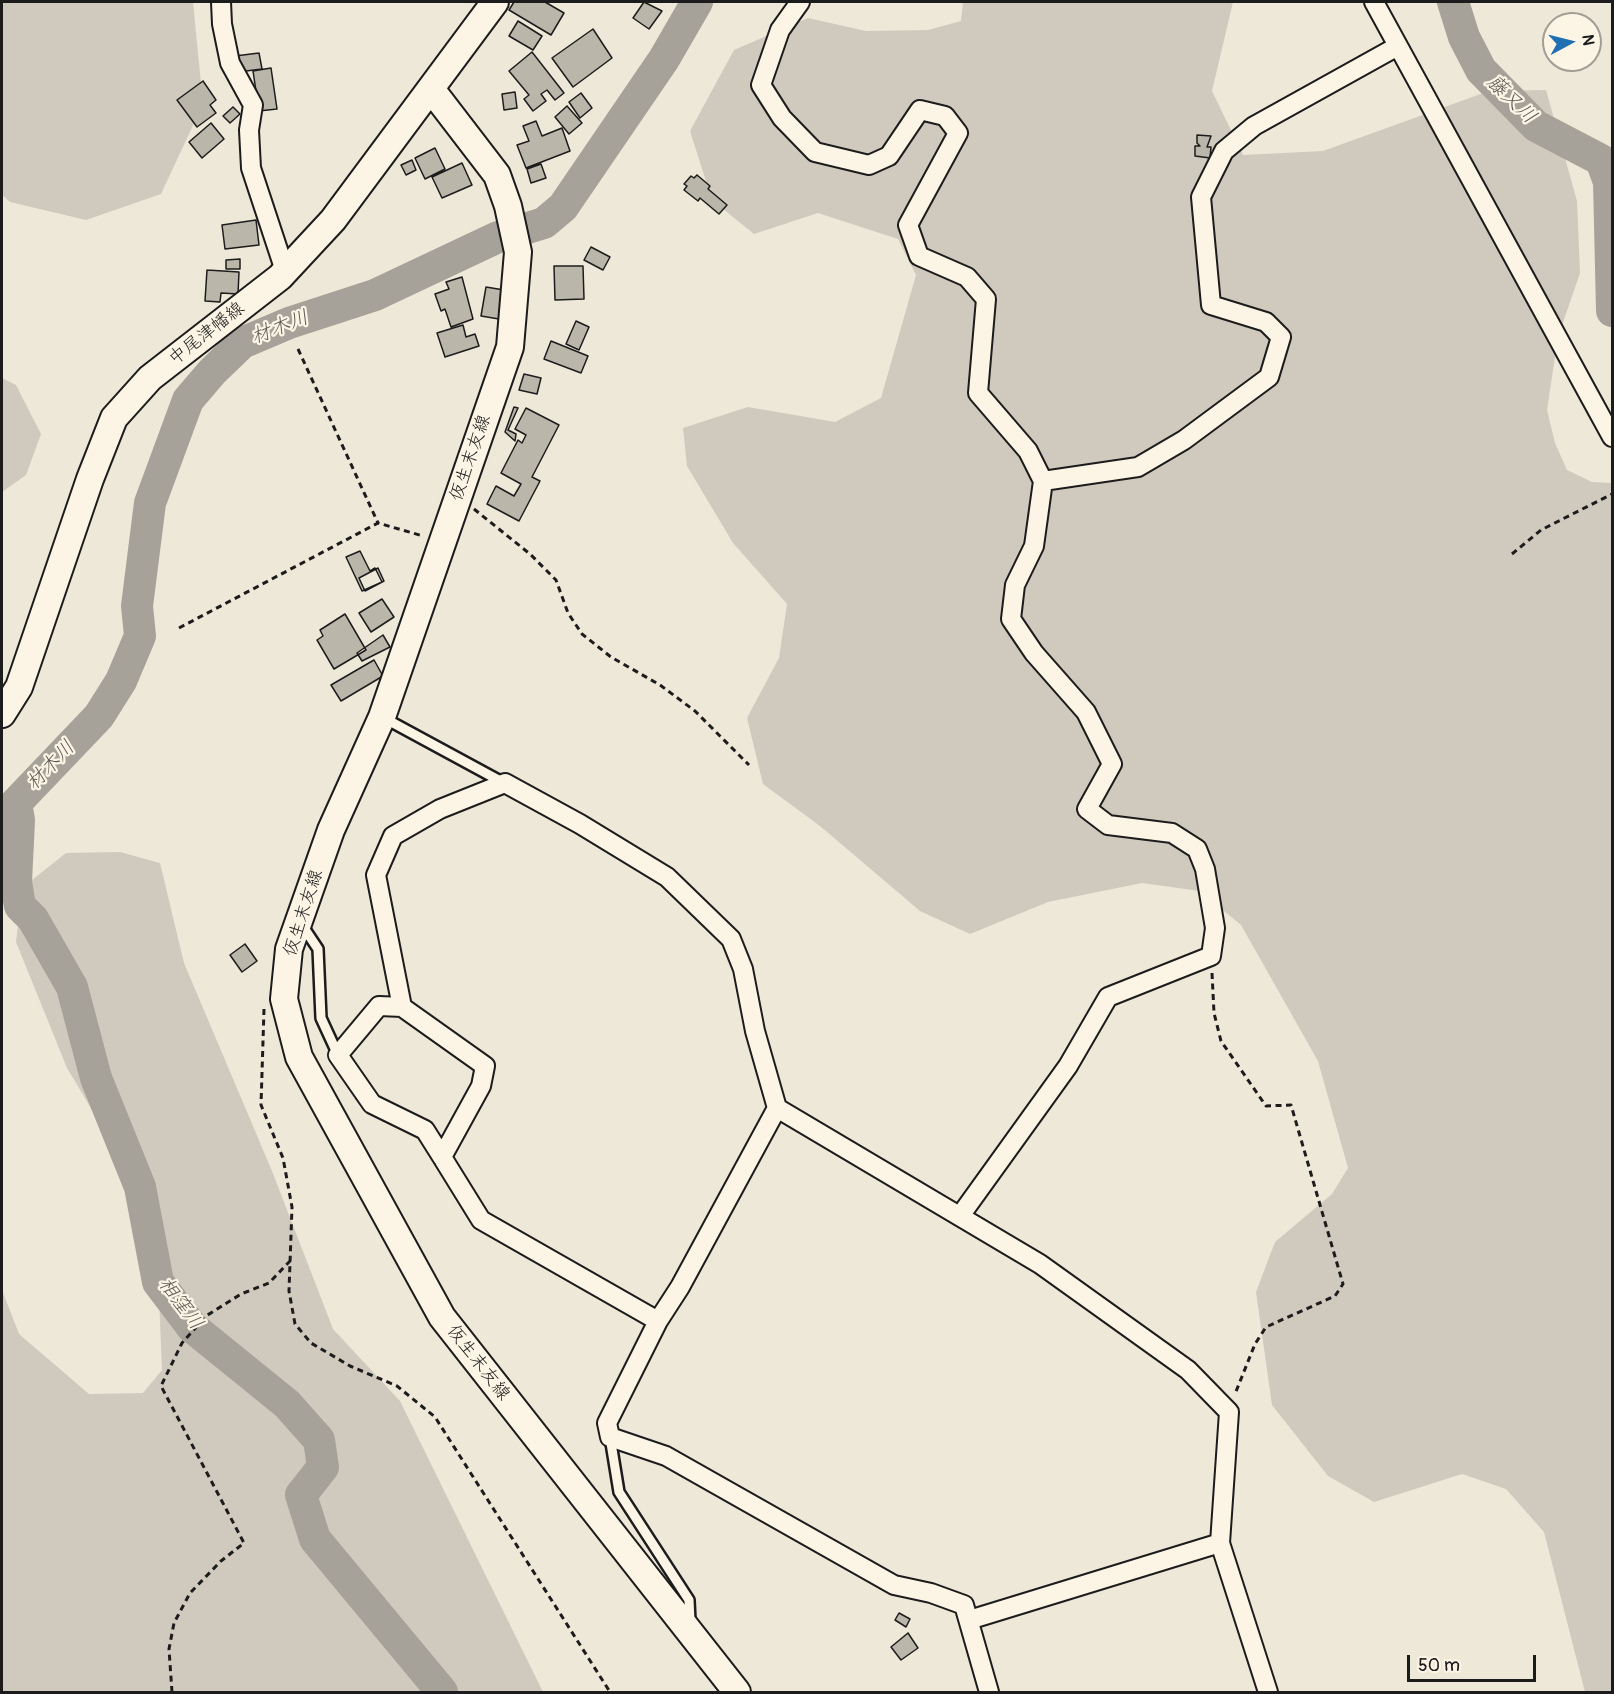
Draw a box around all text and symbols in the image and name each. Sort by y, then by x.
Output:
north arrow [1542,12,1602,72]
text: N [1577,33,1598,47]
water label: 藤又川 [1481,71,1541,129]
street label: 中尾津幡線 [165,298,249,370]
water label: 材木川 [248,306,312,350]
street label: 仮生末友線 [446,412,496,504]
water label: 材木川 [22,736,80,796]
street label: 仮生末友線 [280,867,328,959]
water label: 相窪川 [152,1273,208,1335]
street label: 仮生末友線 [442,1321,514,1405]
scale bar [1410,1643,1539,1681]
text: 50 m [1418,1654,1460,1677]

